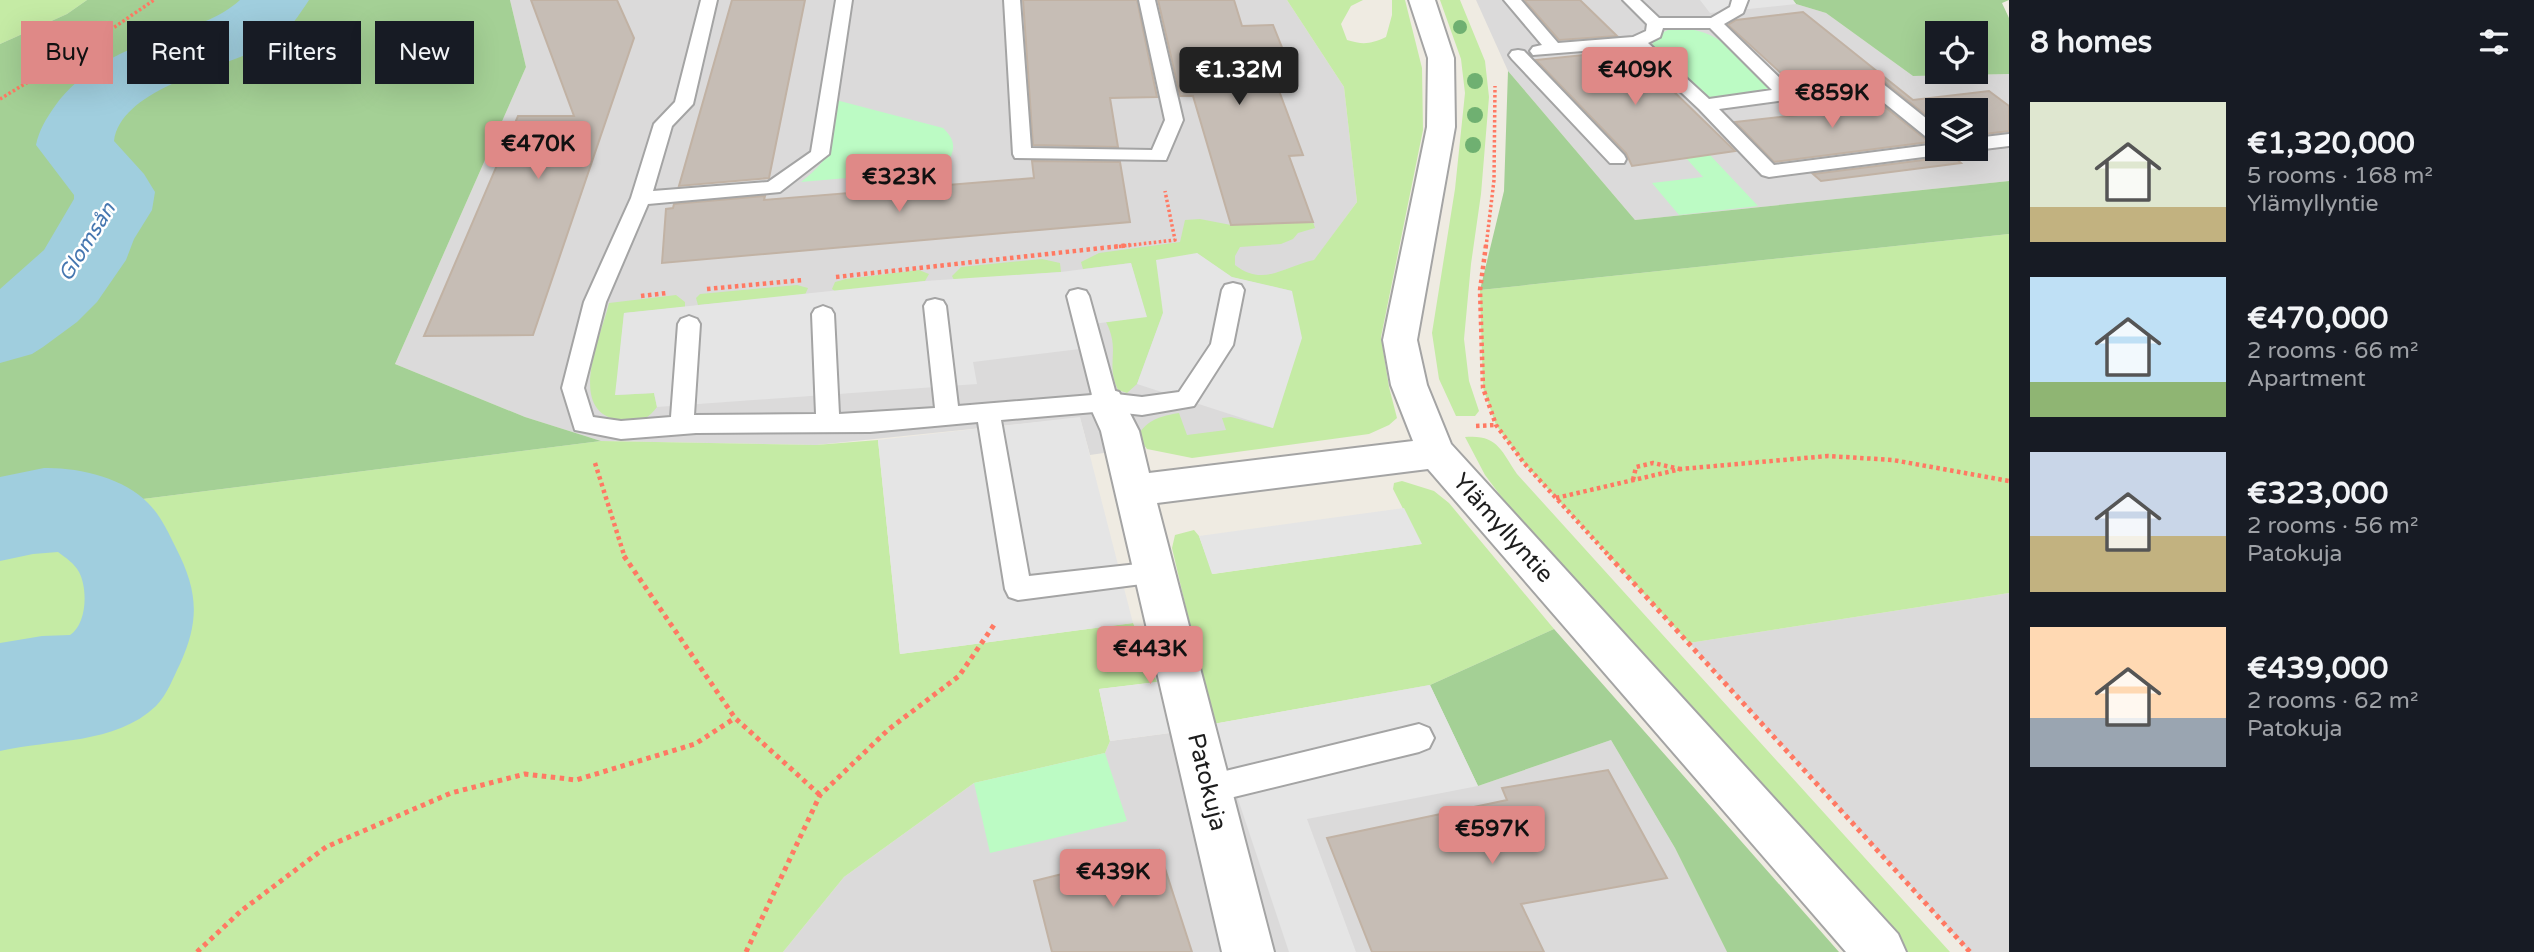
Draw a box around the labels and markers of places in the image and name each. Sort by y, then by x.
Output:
pin: €1.32M [1182,48,1296,107]
pin: €409K [1586,48,1684,107]
pin: €859K [1783,71,1881,130]
pin: €470K [489,122,587,181]
pin: €323K [850,154,948,214]
pin: €443K [1101,626,1199,686]
pin: €597K [1443,806,1541,866]
pin: €439K [1064,850,1162,909]

